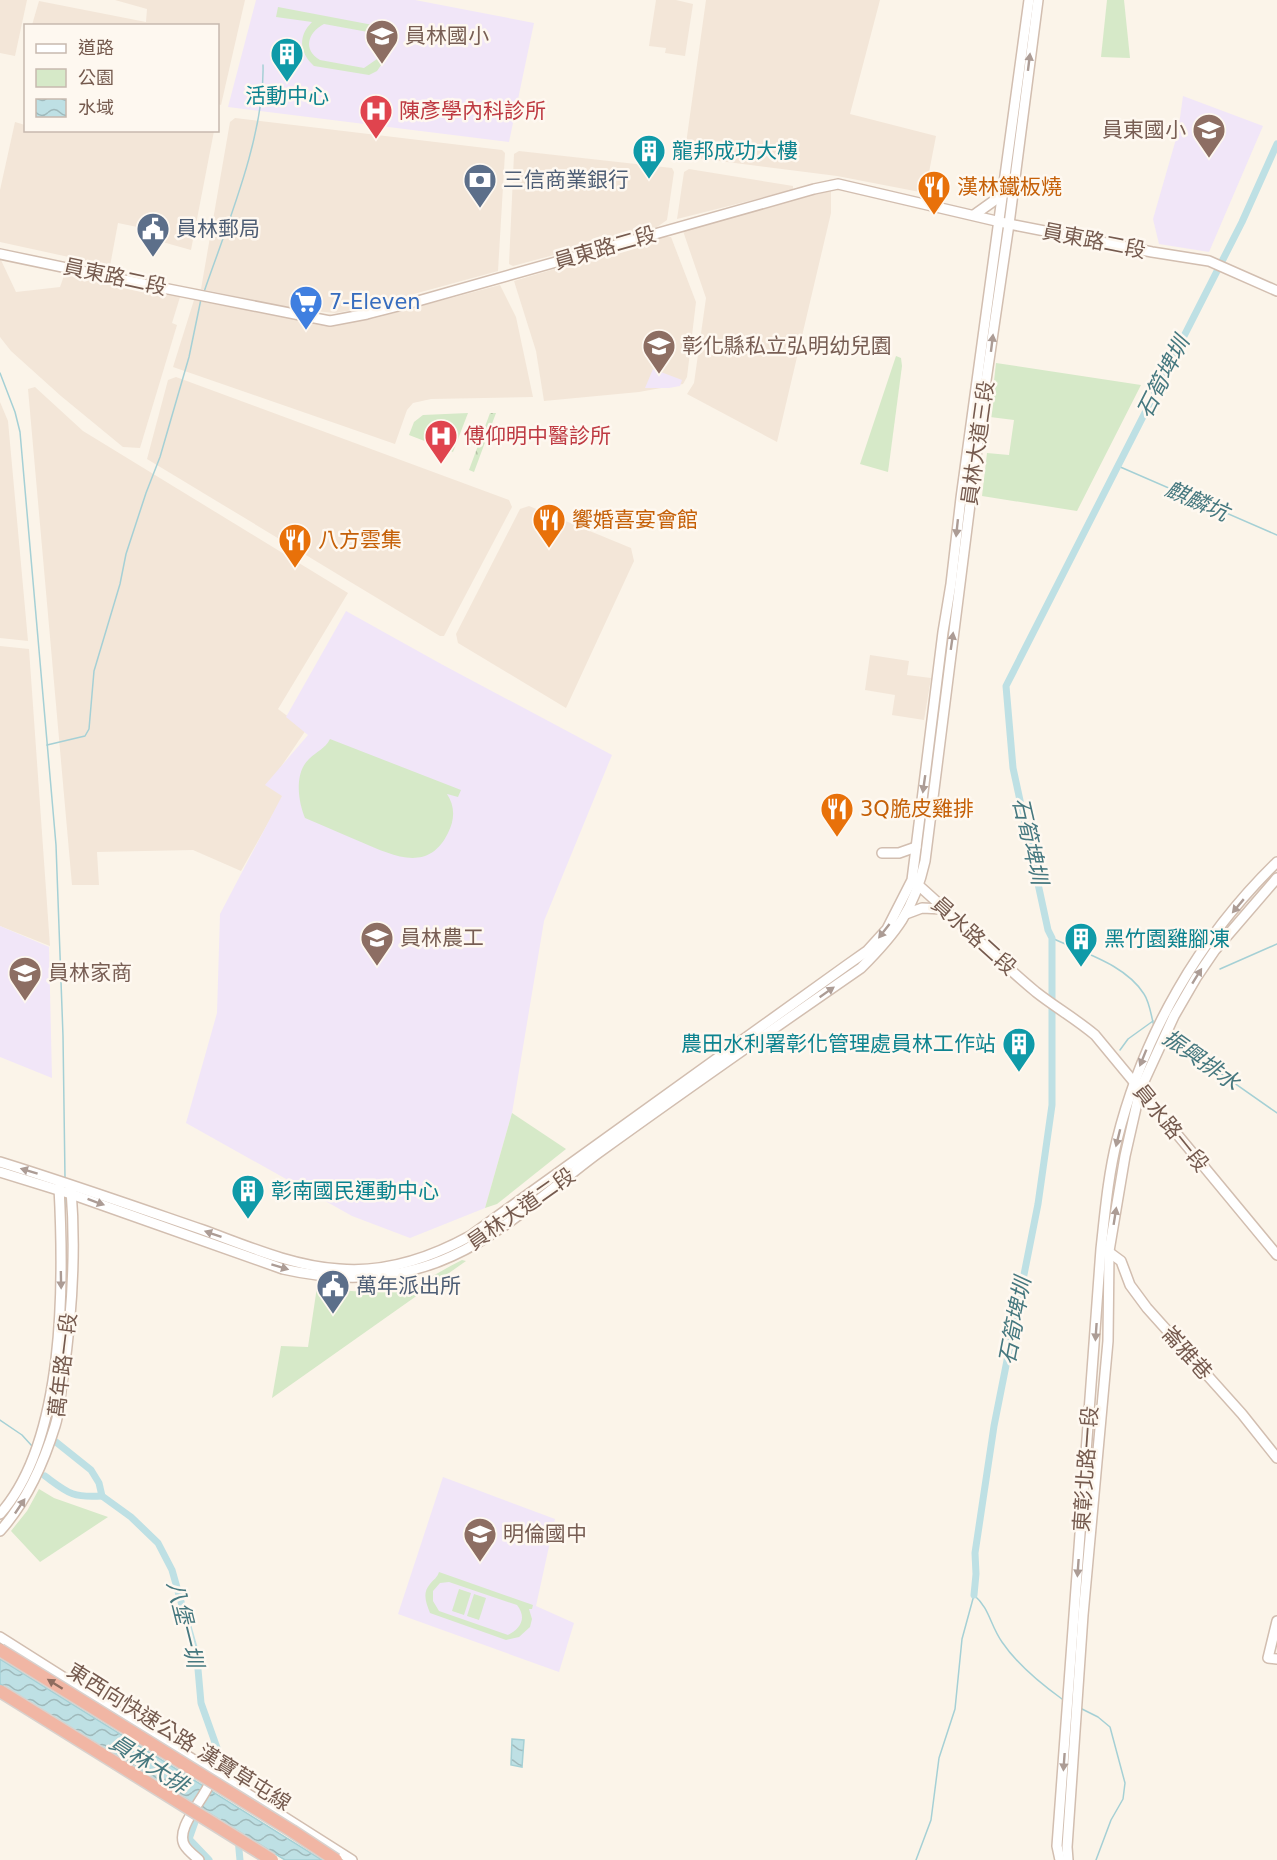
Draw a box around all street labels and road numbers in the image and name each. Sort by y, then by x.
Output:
street label: 員東路二段 [1040,219,1148,263]
street label: 員東路二段 [551,222,659,274]
street label: 員東路二段 [61,254,169,300]
street label: 員林大道三段 [957,379,999,507]
street label: 員水路二段 [927,892,1021,980]
street label: 員水路一段 [1129,1080,1213,1176]
street label: 員林大道二段 [463,1163,579,1255]
street label: 萬年路一段 [45,1311,81,1419]
street label: 崙雅巷 [1157,1322,1217,1384]
street label: 東彰北路一段 [1070,1405,1102,1533]
street label: 東西向快速公路 漢寶草屯線 [63,1658,295,1816]

